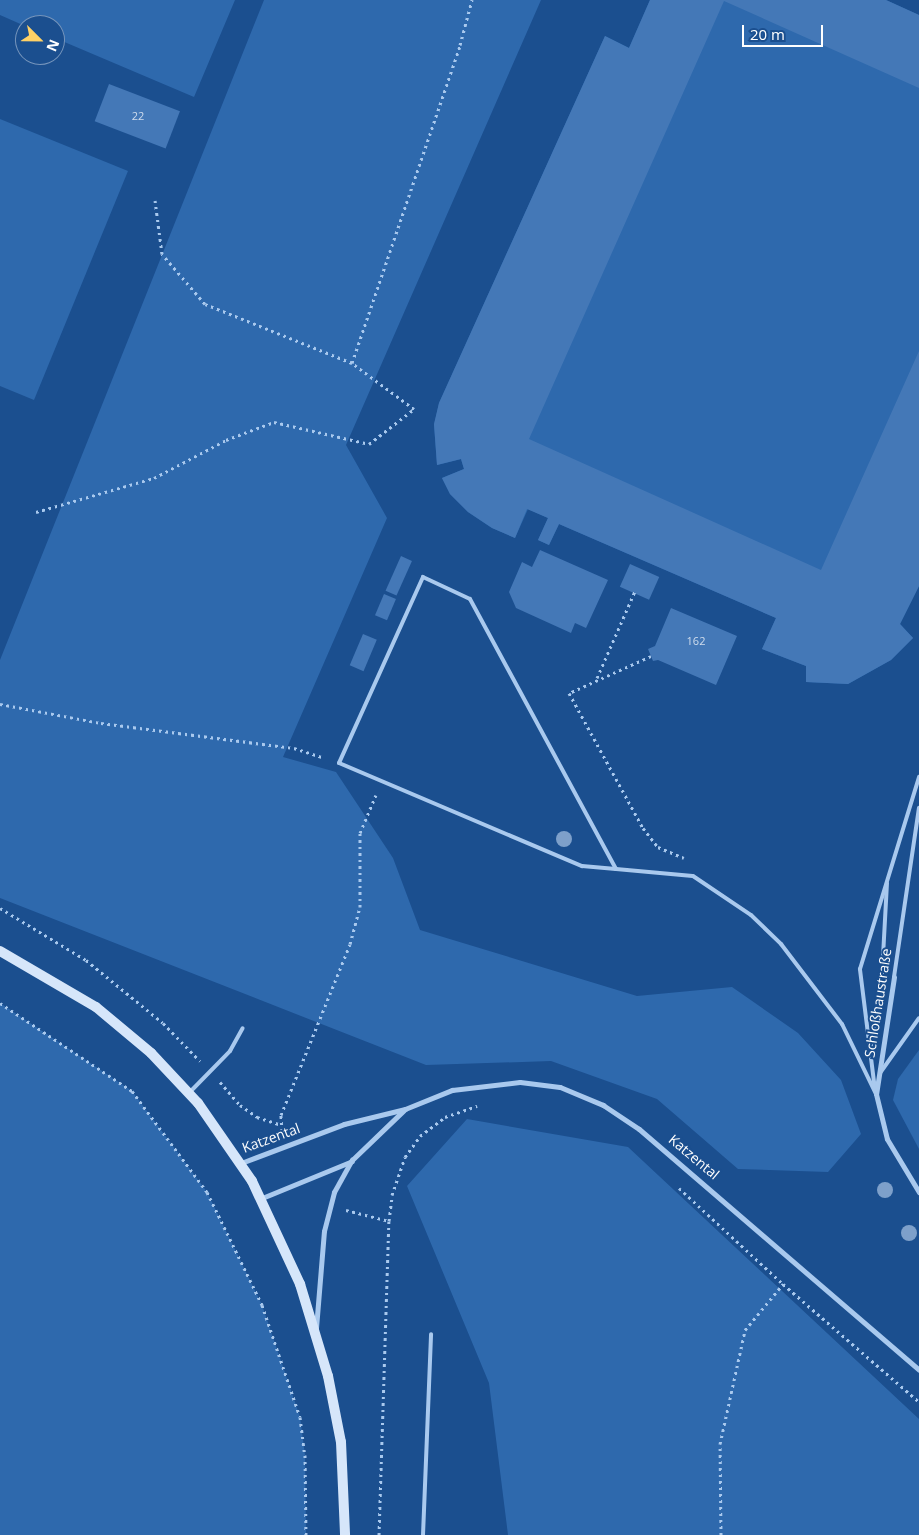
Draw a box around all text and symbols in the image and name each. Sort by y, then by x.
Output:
north arrow [15,15,65,65]
scale bar [744,15,825,47]
text: 20 m [750,24,785,44]
text: N [42,37,64,55]
house number: 22 [132,109,144,123]
house number: 162 [687,634,705,648]
street label: Schloßhaustraße [861,947,895,1059]
street label: Katzental [240,1120,302,1156]
street label: Katzental [665,1131,723,1183]

